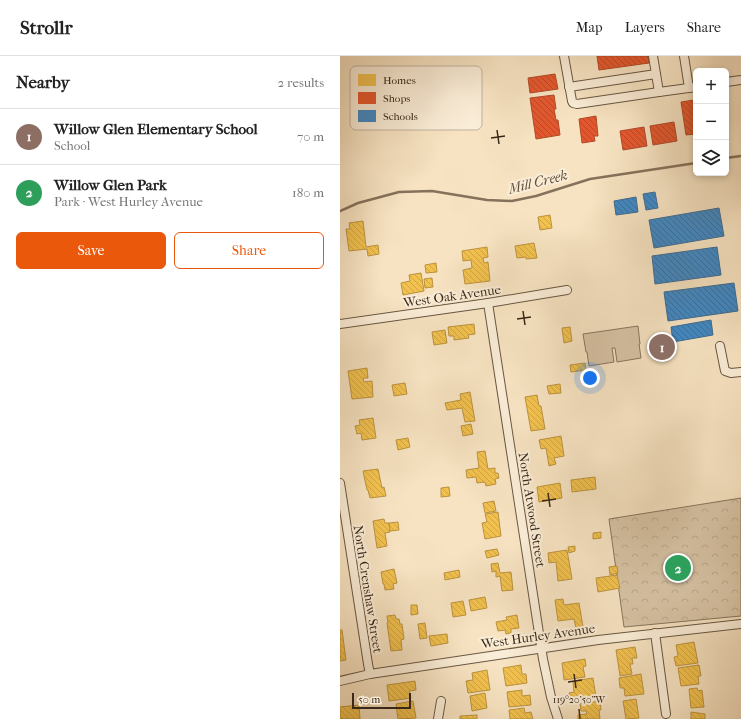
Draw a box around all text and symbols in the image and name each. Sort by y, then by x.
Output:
text: Strollr [20,17,73,39]
text: Map [576,19,603,36]
text: Layers [625,19,665,36]
text: Share [687,19,721,36]
legend [350,66,482,130]
map controls [693,68,729,176]
button: + [693,68,729,104]
text: Nearby [16,72,70,92]
text: Homes [383,74,416,87]
text: 2 results [278,75,324,90]
text: Shops [383,92,410,105]
button: − [693,104,729,140]
text: Schools [383,110,418,123]
text: Willow Glen Elementary School [54,120,258,138]
text: 1 [27,129,31,144]
text: 70 m [297,129,324,144]
text: School [54,138,90,153]
button: layers [693,140,729,176]
water label: Mill Creek [506,166,569,198]
text: Willow Glen Park [54,176,167,194]
text: 2 [26,185,32,200]
text: 180 m [292,185,324,200]
text: Park · West Hurley Avenue [54,194,203,209]
button: Save [16,232,166,269]
button: Share [174,232,324,269]
street label: West Oak Avenue [401,282,502,310]
pin: 1 [649,332,675,362]
your location [580,368,600,388]
street label: North Atwood Street [516,451,549,569]
street label: North Crenshaw Street [350,524,386,654]
pin: 2 [665,553,691,583]
street label: West Hurley Avenue [479,620,597,652]
scale bar [352,691,411,710]
text: 50 m [358,693,380,706]
text: 119°20'50"W [553,694,606,706]

